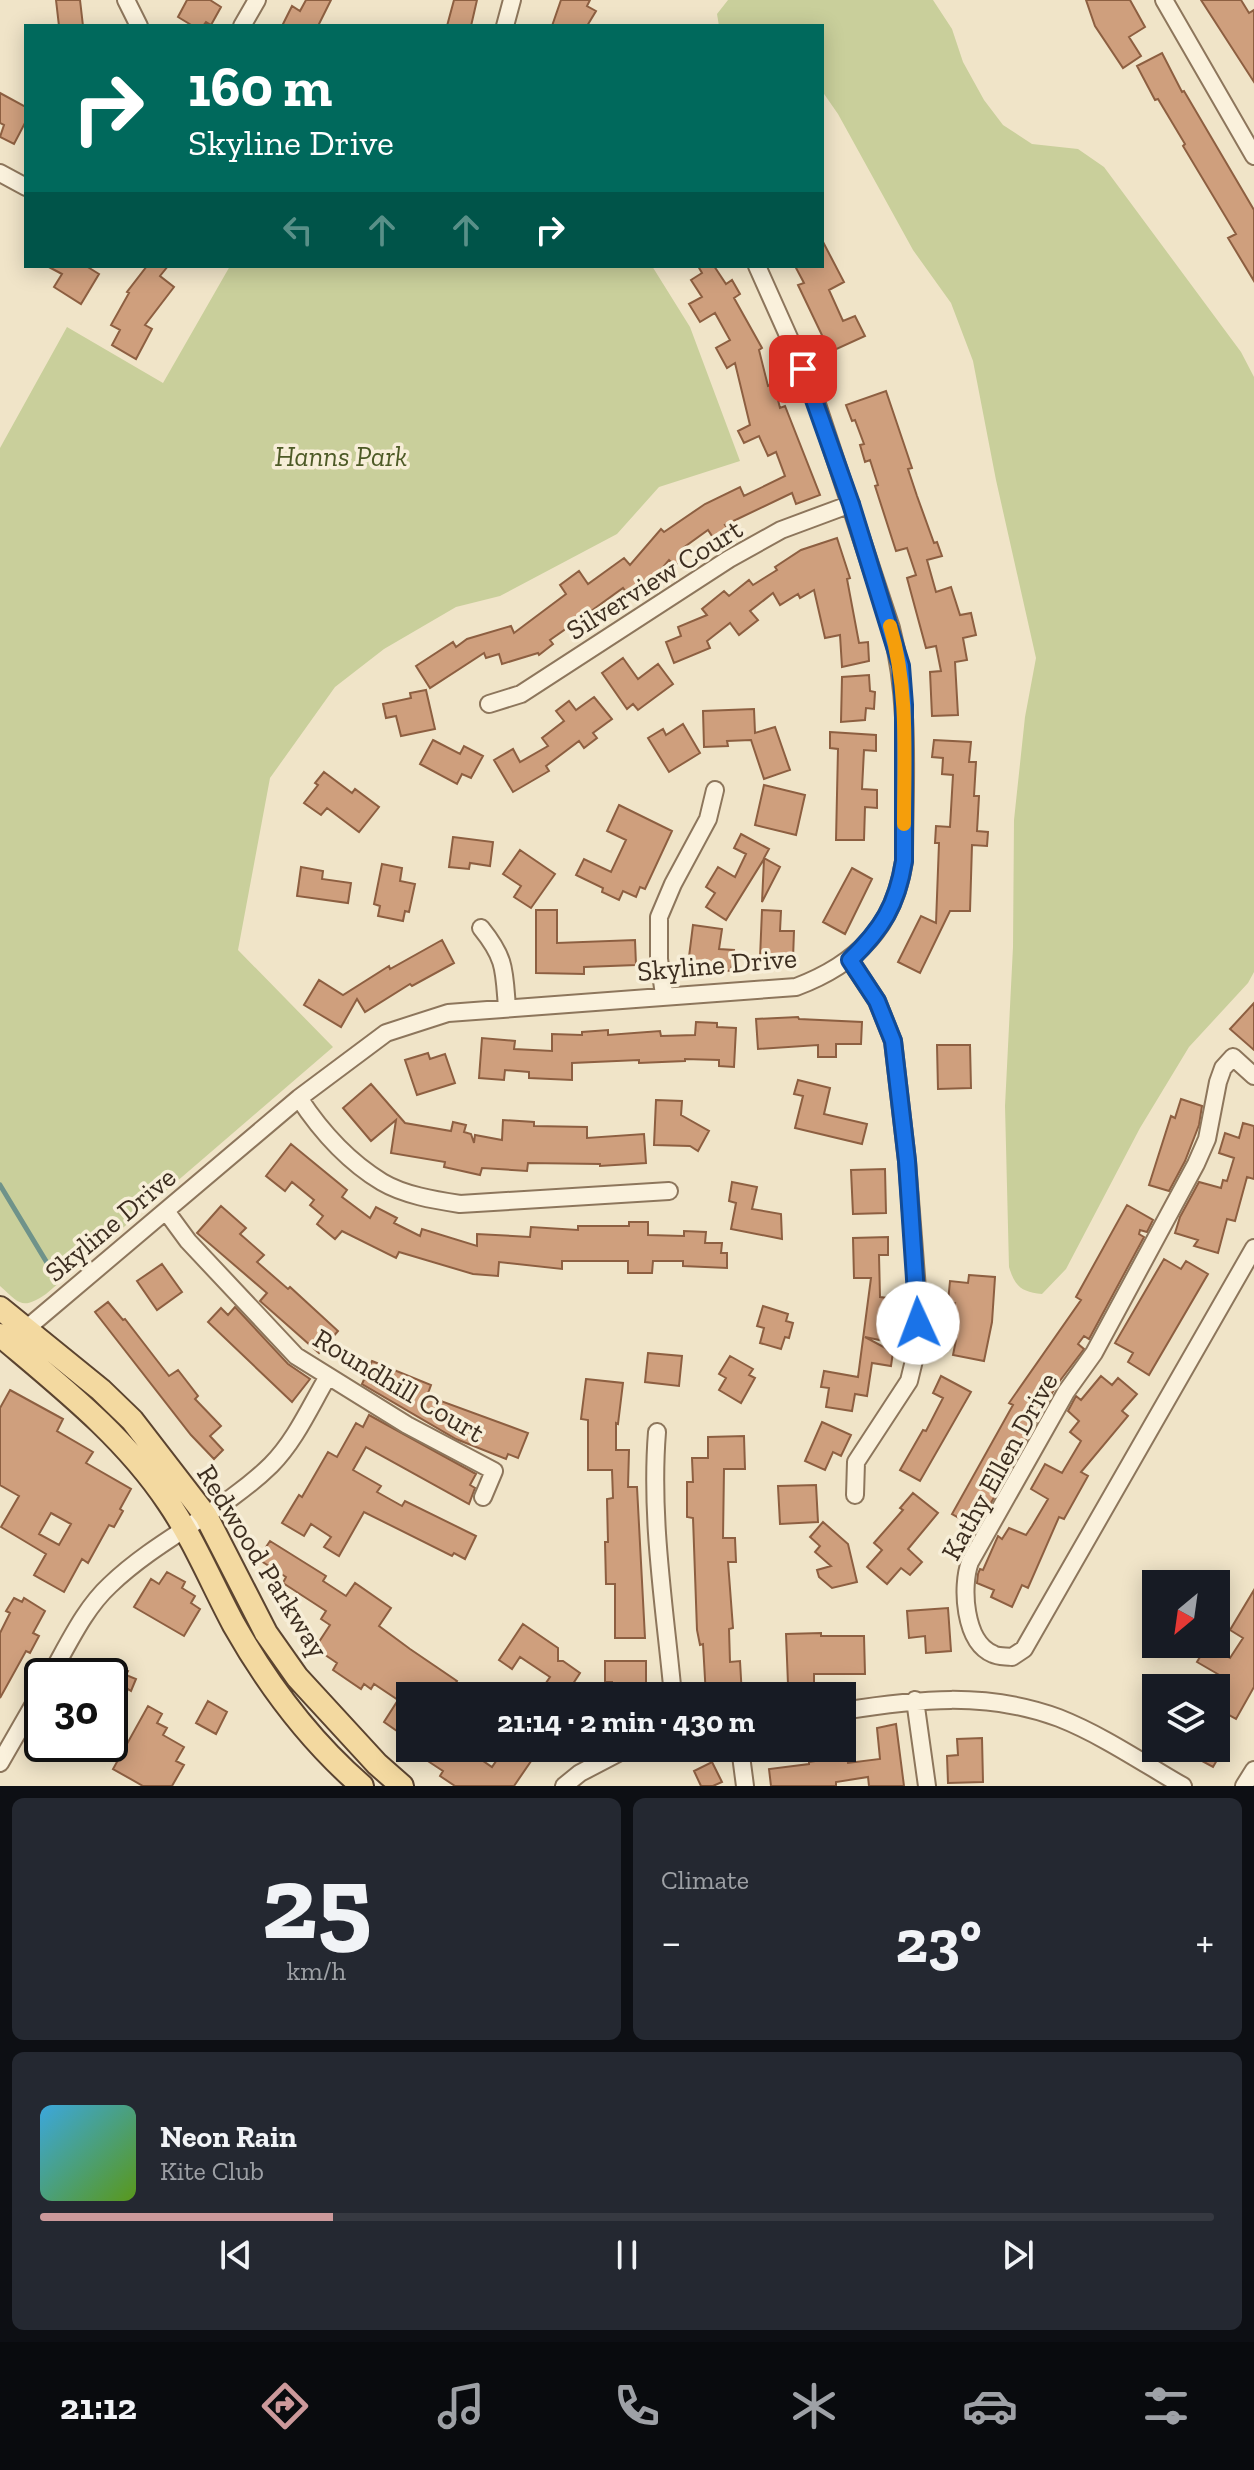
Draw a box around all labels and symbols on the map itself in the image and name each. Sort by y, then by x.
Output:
pin [769,335,837,403]
park label: Hanns Park [275,440,407,473]
street label: Silverview Court [560,512,749,647]
street label: Skyline Drive [636,941,798,988]
street label: Skyline Drive [38,1160,182,1289]
position arrow [876,1281,960,1365]
street label: Roundhill Court [307,1321,491,1450]
street label: Kathy Ellen Drive [934,1367,1065,1566]
street label: Redwood Parkway [190,1459,336,1664]
north arrow [1142,1570,1230,1658]
speed limit sign: 30 [24,1658,128,1762]

